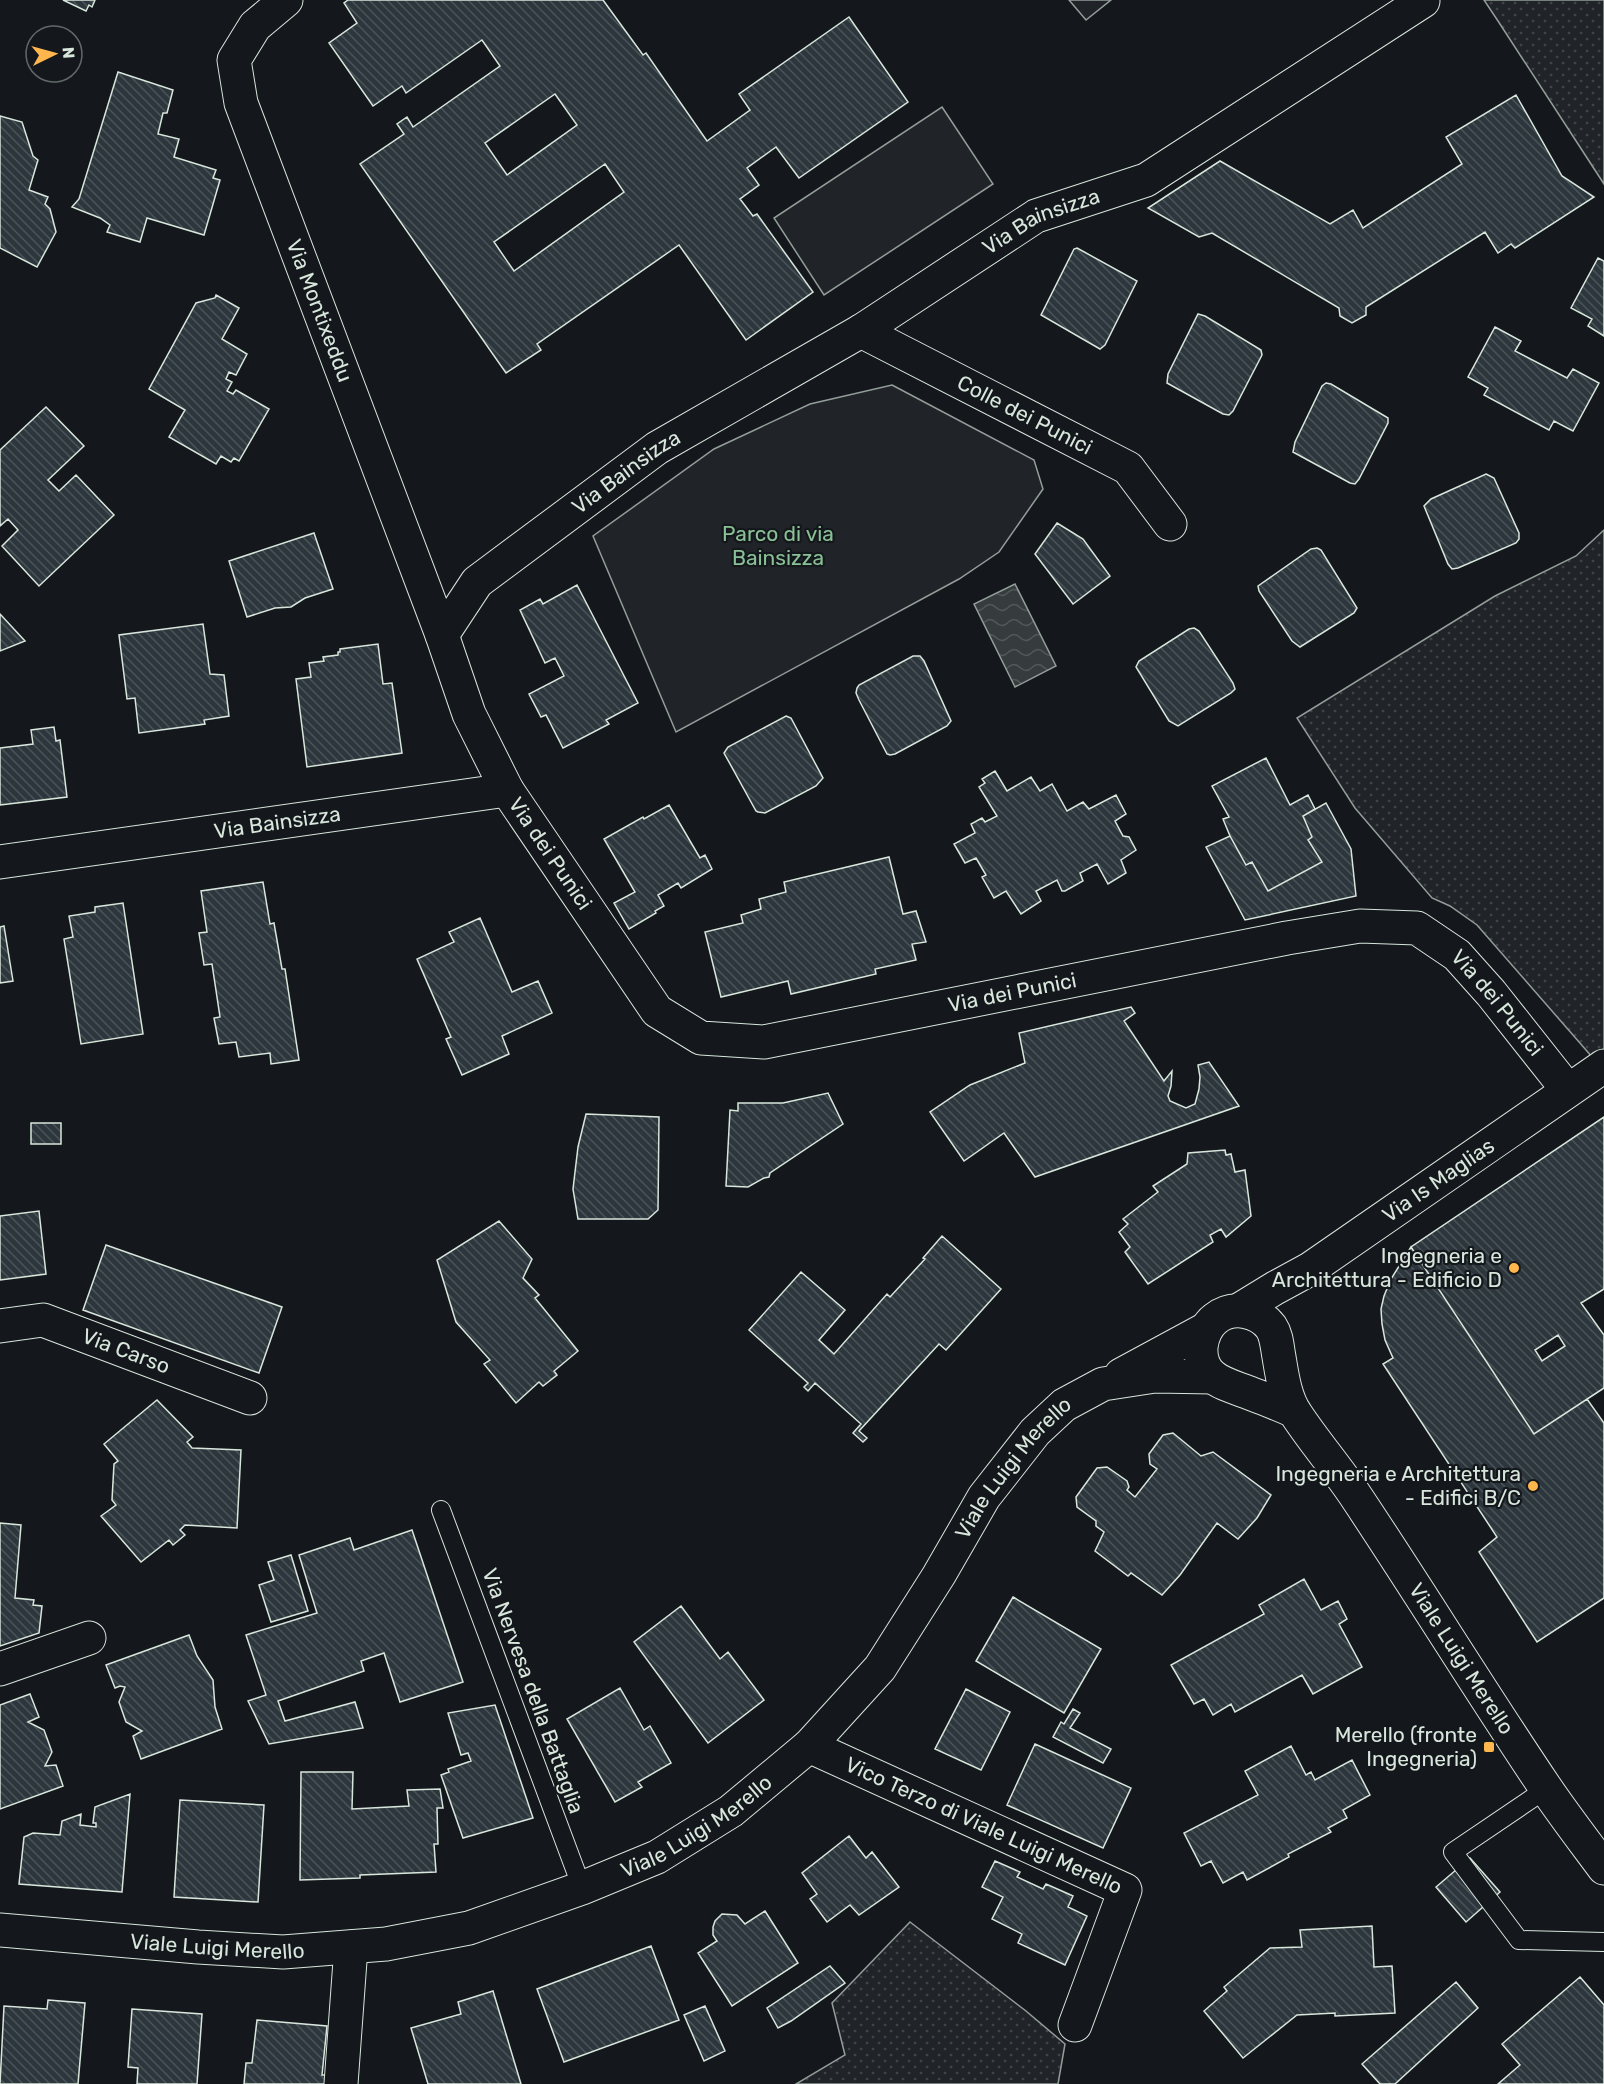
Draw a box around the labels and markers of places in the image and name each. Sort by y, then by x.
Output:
place label: Ingegneria e Architettura - Edificio D [1272,1243,1502,1292]
marker: Ingegneria e Architettura - Edificio D [1507,1261,1521,1275]
place label: Ingegneria e Architettura - Edifici B/C [1275,1461,1521,1510]
marker: Ingegneria e Architettura - Edifici B/C [1526,1479,1540,1493]
place label: Merello (fronte Ingegneria) [1335,1722,1477,1771]
marker: Merello (fronte Ingegneria) [1482,1740,1496,1754]

